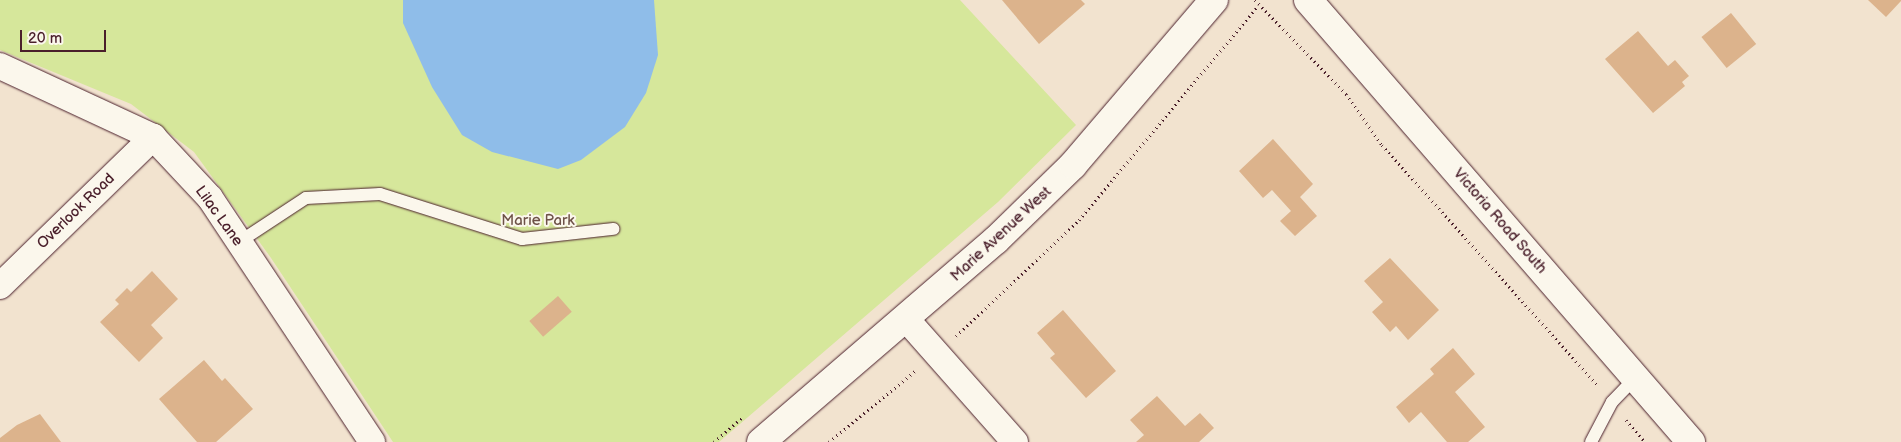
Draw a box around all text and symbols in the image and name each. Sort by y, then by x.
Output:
scale bar [22,20,109,52]
text: 20 m [28,29,62,48]
street label: Victoria Road South [1449,165,1551,277]
street label: Overlook Road [34,170,118,252]
street label: Lilac Lane [191,182,247,250]
street label: Marie Avenue West [947,183,1055,285]
park label: Marie Park [501,212,575,230]

